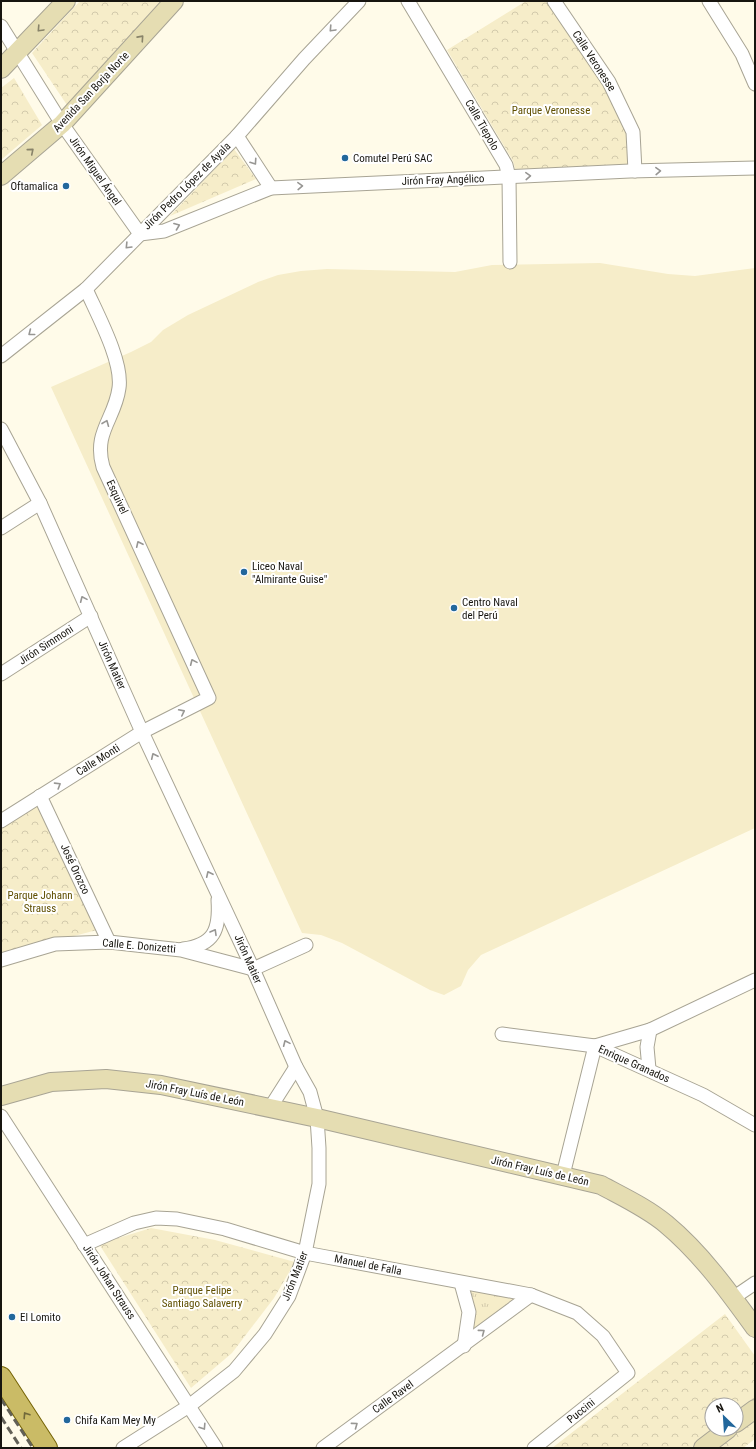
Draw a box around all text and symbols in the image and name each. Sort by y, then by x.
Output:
one-way arrow [329,24,337,32]
one-way arrow [38,25,45,32]
street label: Calle Veronesse [570,28,618,94]
one-way arrow [136,35,144,43]
street label: Avenida San Borja Norte [50,49,132,135]
street label: Calle Tiepolo [462,97,502,153]
park label: Parque Veronesse [512,104,590,117]
street label: Jirón Miguel Ángel [66,134,124,208]
street label: Jirón Pedro López de Ayala [141,140,233,232]
one-way arrow [26,148,33,155]
place label: Comutel Perú SAC [353,152,432,165]
marker: Comutel Perú SAC [340,153,350,163]
one-way arrow [249,158,257,165]
one-way arrow [655,166,661,175]
street label: Jirón Fray Angélico [401,172,485,188]
one-way arrow [525,172,531,181]
place label: Oftamalica [10,180,58,193]
marker: Oftamalica [61,181,71,191]
one-way arrow [297,182,303,191]
one-way arrow [174,222,181,230]
one-way arrow [125,241,133,249]
one-way arrow [28,328,35,335]
one-way arrow [102,420,110,427]
street label: Esquivel [103,478,131,516]
one-way arrow [136,541,144,549]
place label: Liceo Naval "Almirante Guise" [252,560,327,586]
marker: Liceo Naval "Almirante Guise" [239,567,249,577]
one-way arrow [80,596,88,604]
place label: Centro Naval del Perú [462,596,518,622]
marker: Centro Naval del Perú [449,603,459,613]
street label: Jirón Simmoni [16,622,76,668]
street label: Jirón Matier [95,638,129,692]
one-way arrow [190,659,198,667]
one-way arrow [177,709,185,717]
street label: Calle Monti [74,741,122,779]
one-way arrow [151,753,159,761]
one-way arrow [54,783,61,790]
street label: José Orozco [58,842,93,897]
one-way arrow [206,870,214,878]
park label: Parque Johann Strauss [7,889,73,915]
one-way arrow [209,929,216,936]
street label: Jirón Matier [231,932,265,986]
street label: Calle E. Donizetti [102,936,176,956]
one-way arrow [283,1040,291,1048]
street label: Enrique Granados [596,1042,672,1086]
street label: Jirón Fray Luís de León [145,1077,245,1109]
street label: Jirón Fray Luís de León [490,1153,590,1189]
street label: Jirón Johan Strauss [80,1242,138,1322]
street label: Jirón Matier [279,1249,311,1303]
street label: Manuel de Falla [333,1252,403,1278]
park label: Parque Felipe Santiago Salaverry [162,1284,243,1310]
place label: El Lomito [20,1311,61,1324]
marker: El Lomito [7,1312,17,1322]
one-way arrow [478,1330,485,1337]
street label: Calle Ravel [370,1378,416,1416]
street label: Puccini [564,1396,598,1426]
north arrow [704,1397,744,1437]
text: N [714,1401,726,1416]
one-way arrow [23,1412,31,1419]
place label: Chifa Kam Mey My [75,1414,156,1427]
marker: Chifa Kam Mey My [62,1415,72,1425]
one-way arrow [198,1423,206,1430]
one-way arrow [350,1423,357,1430]

